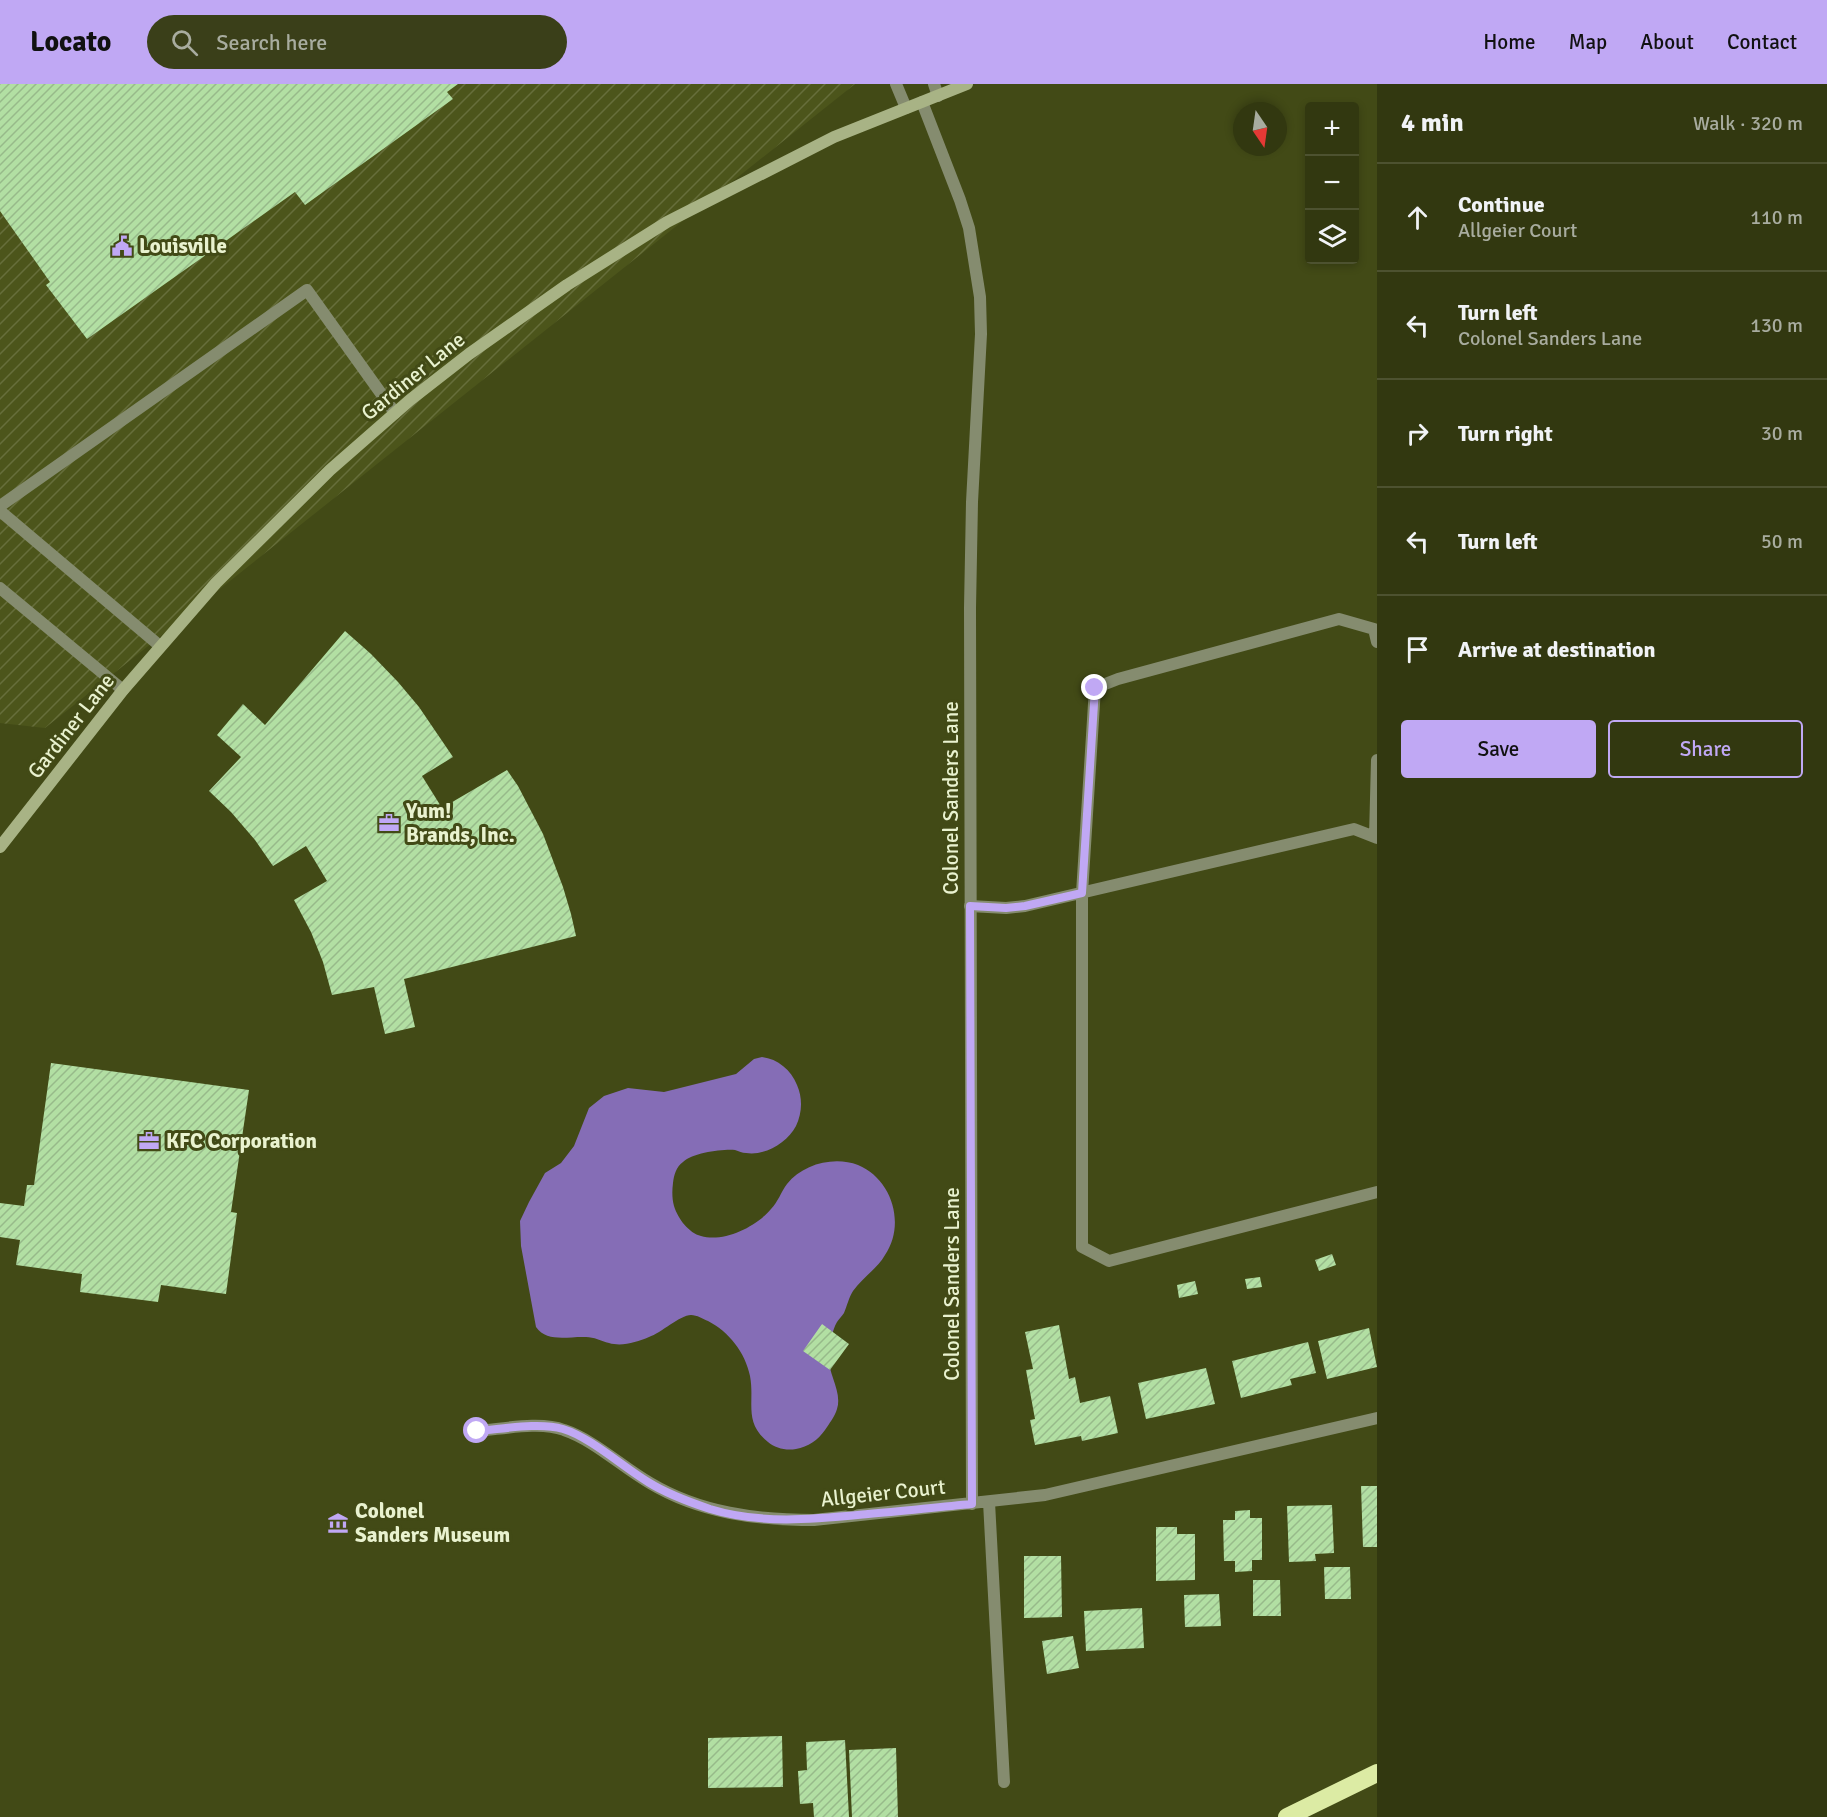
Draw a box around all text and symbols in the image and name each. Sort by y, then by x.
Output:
search box [147,15,567,69]
text: Locato [30,25,111,59]
icon: search [168,26,201,59]
text: Search here [216,29,327,56]
text: Home [1483,29,1536,55]
text: Map [1569,29,1607,55]
text: About [1640,29,1694,55]
text: Contact [1727,29,1797,55]
north arrow [1233,102,1287,156]
map controls [1305,102,1359,264]
button: + [1305,102,1359,156]
text: 4 min [1401,107,1464,139]
text: Walk · 320 m [1693,111,1803,136]
button: − [1305,156,1359,210]
text: Continue [1458,191,1545,218]
icon: ahead [1401,201,1434,234]
text: 110 m [1750,205,1803,230]
button: layers [1305,210,1359,264]
text: Allgeier Court [1458,218,1577,243]
place label: Louisville [139,233,227,259]
public building icon: Louisville [110,234,134,258]
text: Turn left [1458,299,1538,326]
icon: left [1401,309,1434,342]
text: 130 m [1750,313,1803,338]
street label: Gardiner Lane [356,326,470,426]
text: Colonel Sanders Lane [1458,326,1642,351]
icon: right [1401,417,1434,450]
text: Turn right [1458,420,1553,447]
text: 30 m [1761,421,1803,446]
icon: left [1401,525,1434,558]
text: Turn left [1458,528,1538,555]
text: 50 m [1761,529,1803,554]
icon: arrive [1401,633,1434,666]
text: Arrive at destination [1458,636,1655,663]
street label: Gardiner Lane [22,668,120,784]
route end [1081,674,1107,700]
street label: Colonel Sanders Lane [938,701,964,895]
button: Save [1401,720,1596,778]
button: Share [1608,720,1803,778]
place label: Yum! Brands, Inc. [405,798,515,848]
office icon: Yum! Brands, Inc. [377,811,401,835]
place label: KFC Corporation [166,1128,317,1154]
office icon: KFC Corporation [137,1129,161,1153]
street label: Colonel Sanders Lane [939,1187,965,1381]
route start [463,1417,489,1443]
street label: Allgeier Court [819,1474,947,1512]
place label: Colonel Sanders Museum [355,1498,510,1548]
museum icon: Colonel Sanders Museum [326,1511,350,1535]

